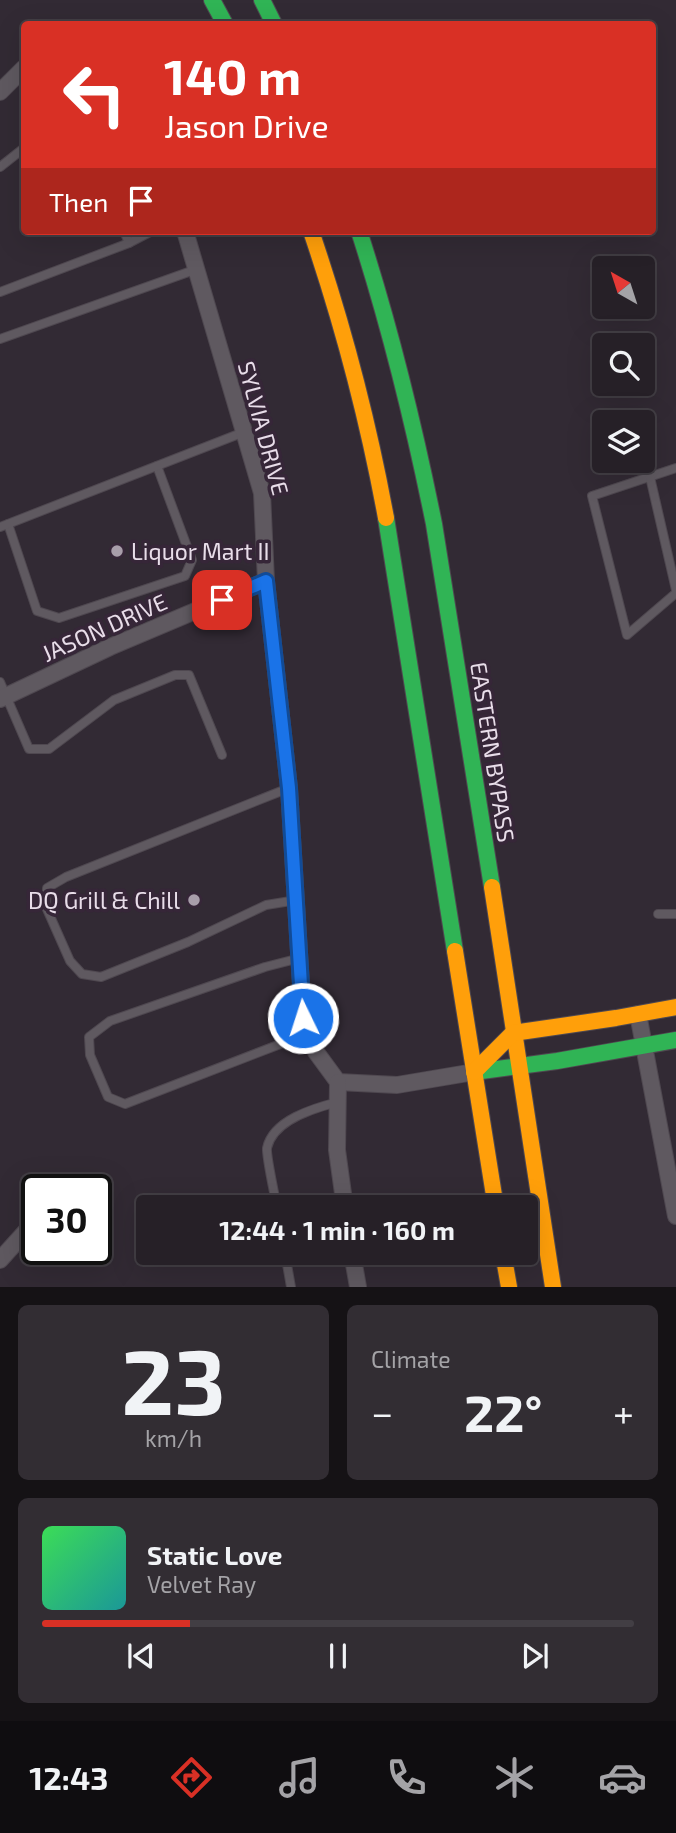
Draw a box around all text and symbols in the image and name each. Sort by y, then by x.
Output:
text: 140 m [164,46,301,105]
icon: left [49,49,140,140]
text: Jason Drive [164,106,329,144]
icon: arrive [122,182,160,220]
text: Then [49,186,108,217]
north arrow [592,256,654,318]
map controls [592,256,655,473]
button: search [592,333,655,396]
street label: SYLVIA DRIVE [233,358,295,498]
button: layers [592,410,655,473]
place label: Liquor Mart II [131,537,270,565]
marker: Liquor Mart II [109,543,125,559]
pin [192,570,252,630]
icon: arrive [203,581,241,619]
street label: JASON DRIVE [37,587,171,667]
street label: EASTERN BYPASS [465,660,521,844]
place label: DQ Grill & Chill [28,886,180,914]
marker: DQ Grill & Chill [186,892,202,908]
position arrow [266,981,340,1055]
speed limit sign: 30 [21,1174,112,1265]
text: 12:44 · 1 min · 160 m [219,1214,455,1245]
text: 23 [121,1324,226,1433]
text: Climate [371,1345,451,1373]
text: 22° [464,1380,542,1442]
text: − [371,1389,393,1435]
text: + [613,1389,634,1435]
text: km/h [145,1424,202,1452]
text: Static Love [147,1539,283,1570]
text: Velvet Ray [147,1570,256,1598]
icon: previous [122,1637,160,1675]
icon: pause [319,1637,357,1675]
icon: next [516,1637,554,1675]
icon: directions [167,1753,216,1802]
icon: music [275,1753,324,1802]
icon: phone [382,1753,431,1802]
icon: climate [490,1753,539,1802]
icon: car [598,1753,647,1802]
text: 12:43 [29,1758,108,1796]

